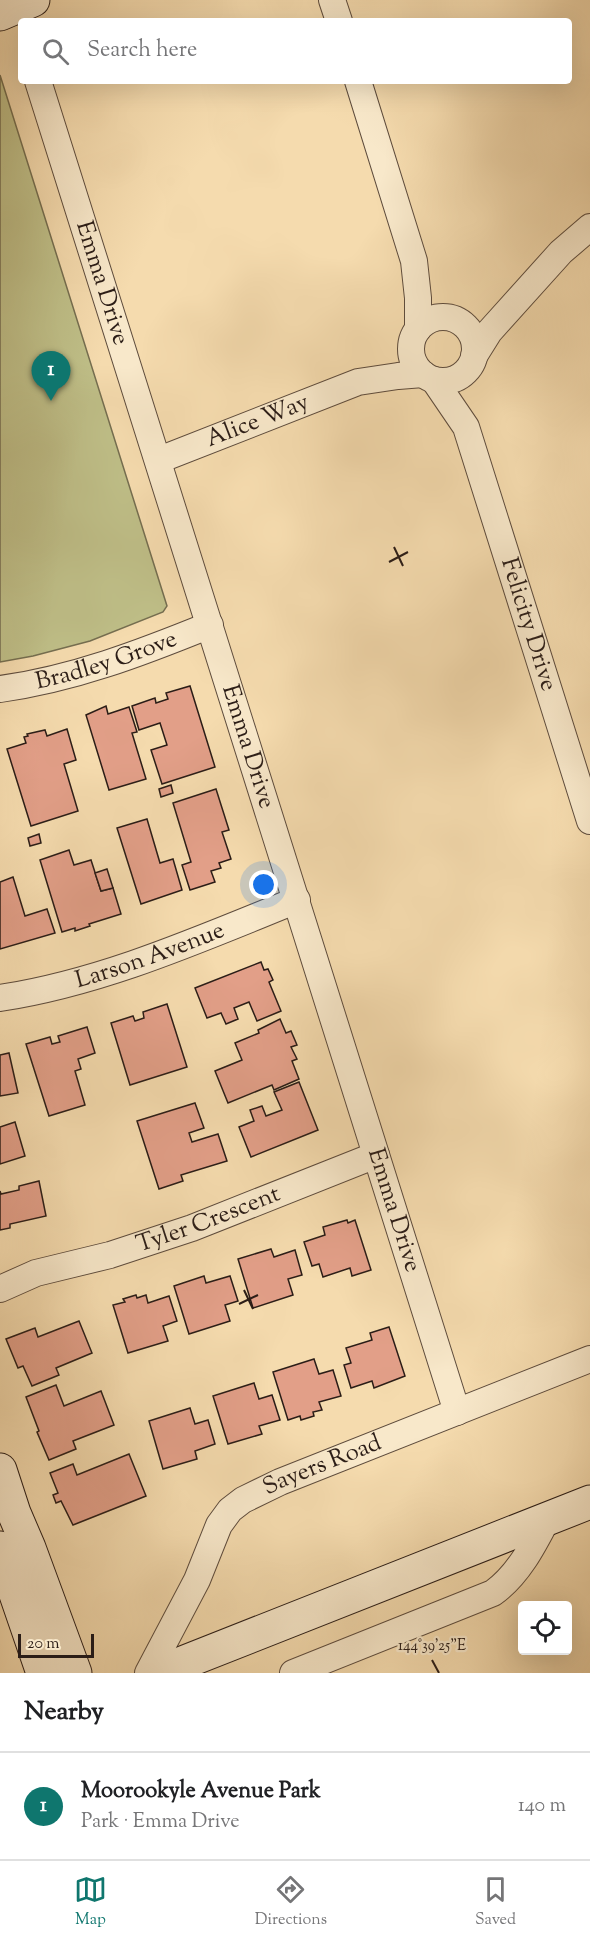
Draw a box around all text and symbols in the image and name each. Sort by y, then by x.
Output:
search box [18,18,572,84]
icon: search [39,35,72,68]
text: Search here [87,35,197,67]
street label: Emma Drive [66,217,137,349]
pin: 1 [32,352,70,401]
street label: Alice Way [201,386,314,457]
street label: Felicity Drive [491,554,565,696]
street label: Bradley Grove [32,623,182,699]
street label: Emma Drive [212,681,283,813]
your location [249,870,278,899]
street label: Larson Avenue [71,914,230,998]
street label: Emma Drive [358,1144,429,1277]
street label: Tyler Crescent [132,1178,285,1262]
street label: Sayers Road [257,1426,387,1505]
map controls [518,1601,572,1655]
button: locate [518,1601,572,1655]
scale bar [18,1631,94,1658]
text: 20 m [27,1633,60,1656]
text: 144°39'25"E [398,1636,466,1657]
text: Nearby [24,1694,104,1731]
text: Moorookyle Avenue Park [81,1776,321,1808]
text: 1 [40,1792,47,1821]
text: 140 m [518,1792,566,1821]
text: Park · Emma Drive [81,1808,240,1837]
tab: Map [74,1873,107,1932]
tab: Directions [255,1873,327,1932]
tab: Saved [475,1873,516,1932]

